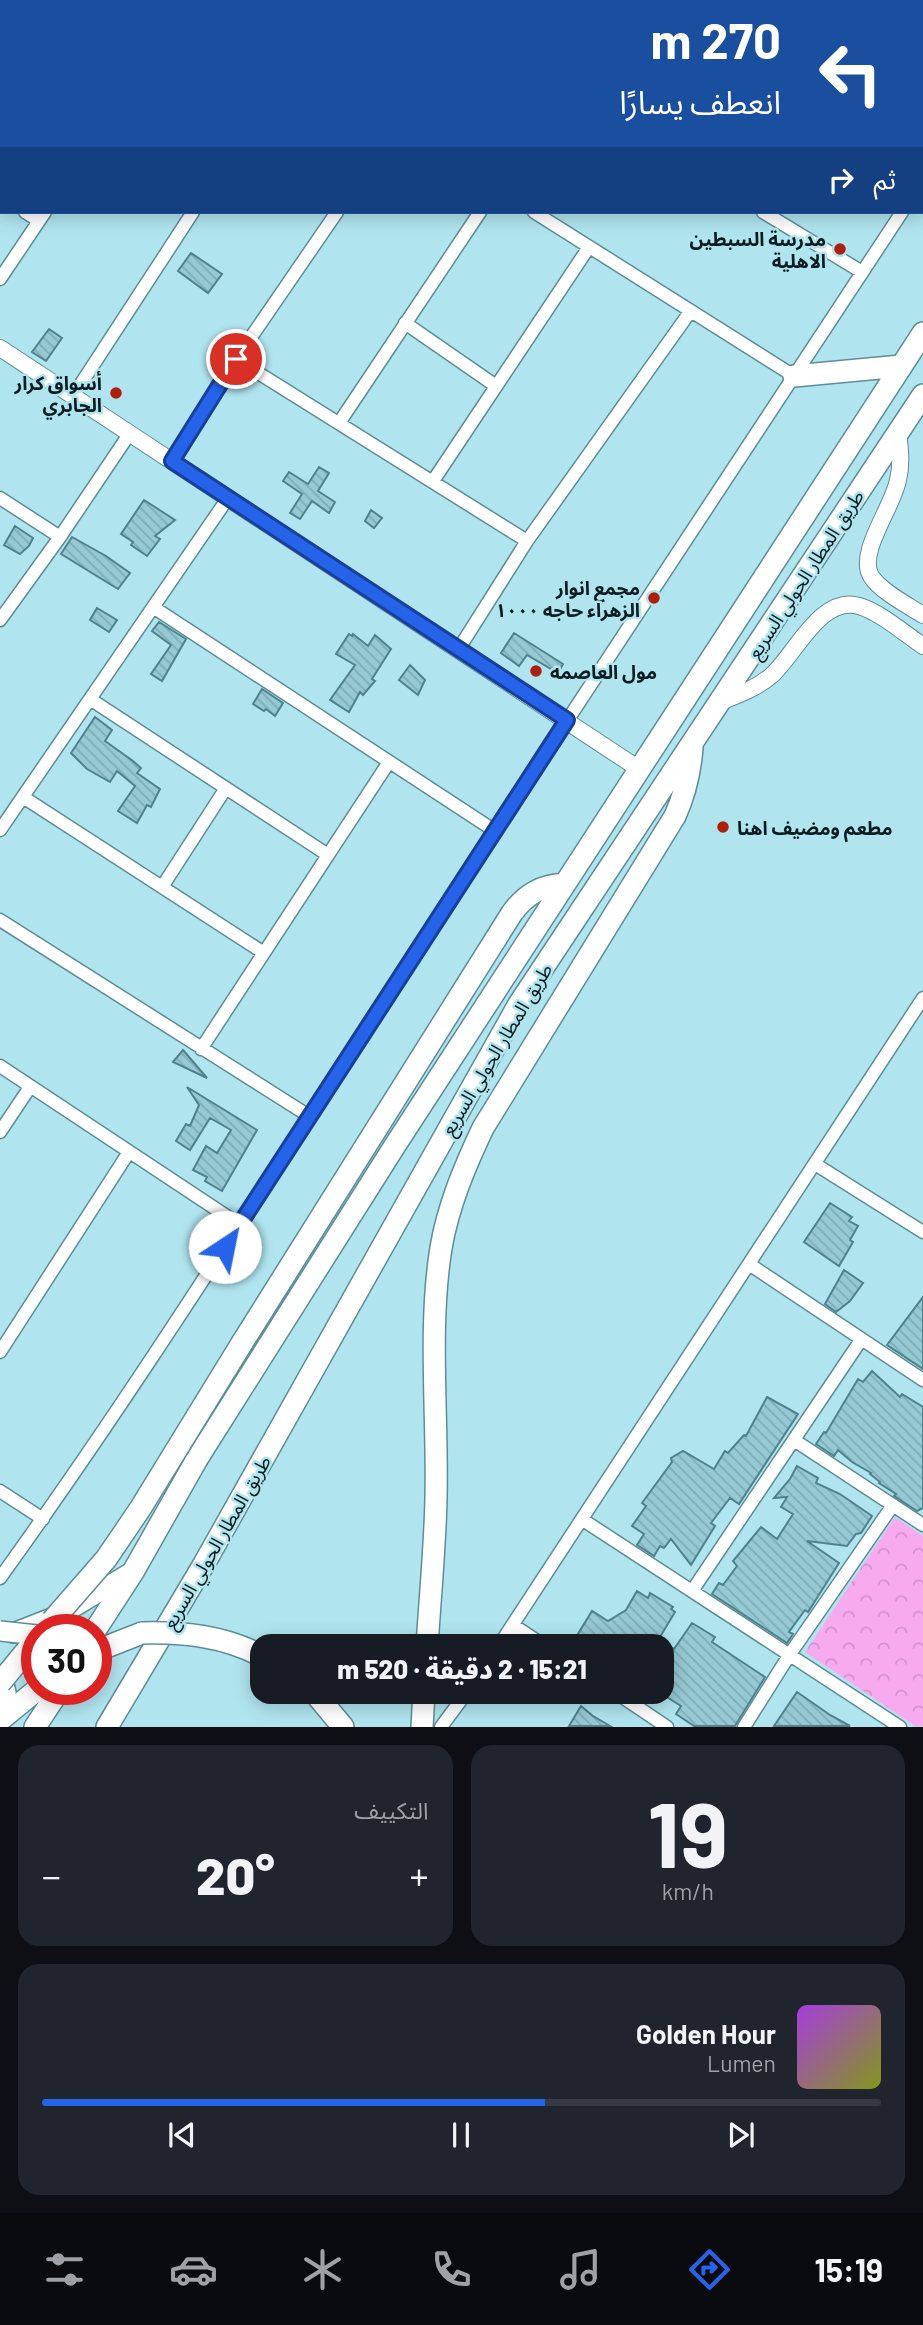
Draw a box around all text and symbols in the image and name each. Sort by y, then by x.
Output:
text: 270 m [651,10,781,69]
icon: left [805,28,896,119]
text: انعطف يسارًا [619,82,781,120]
icon: right [822,161,860,199]
text: ثم [874,163,896,194]
place label: مدرسة السبطين الاهلية [689,227,826,272]
marker: مدرسة السبطين الاهلية [832,241,848,257]
pin [206,329,266,389]
icon: arrive [217,340,255,378]
place label: أسواق كرار الجابري [13,370,102,420]
marker: أسواق كرار الجابري [108,385,124,401]
street label: طريق المطار الحولي السريع [742,485,872,665]
place label: مجمع انوار الزهراء حاجه ١٠٠٠ [495,576,640,622]
marker: مجمع انوار الزهراء حاجه ١٠٠٠ [646,590,662,606]
place label: مول العاصمه [550,660,657,684]
marker: مول العاصمه [528,663,544,679]
place label: مطعم ومضيف اهنا [737,816,892,843]
marker: مطعم ومضيف اهنا [715,819,731,835]
street label: طريق المطار الحولي السريع [436,959,560,1141]
position arrow [188,1210,262,1284]
street label: طريق المطار الحولي السريع [157,1451,279,1635]
speed limit sign: 30 [21,1614,112,1705]
text: 15:21 · 2 دقيقة · 520 m [337,1653,587,1684]
text: 19 [647,1777,728,1886]
text: التكييف [354,1796,429,1824]
text: 20° [196,1843,275,1905]
text: − [42,1852,61,1898]
text: + [409,1852,429,1898]
text: km/h [662,1877,714,1905]
text: Golden Hour [636,2018,776,2049]
text: Lumen [707,2049,776,2077]
icon: previous [163,2116,201,2154]
icon: pause [442,2116,480,2154]
icon: next [722,2116,760,2154]
icon: filters [40,2245,89,2294]
icon: car [169,2245,218,2294]
icon: climate [298,2245,347,2294]
icon: phone [427,2245,476,2294]
icon: music [556,2245,605,2294]
icon: directions [685,2245,734,2294]
text: 15:19 [814,2250,883,2288]

